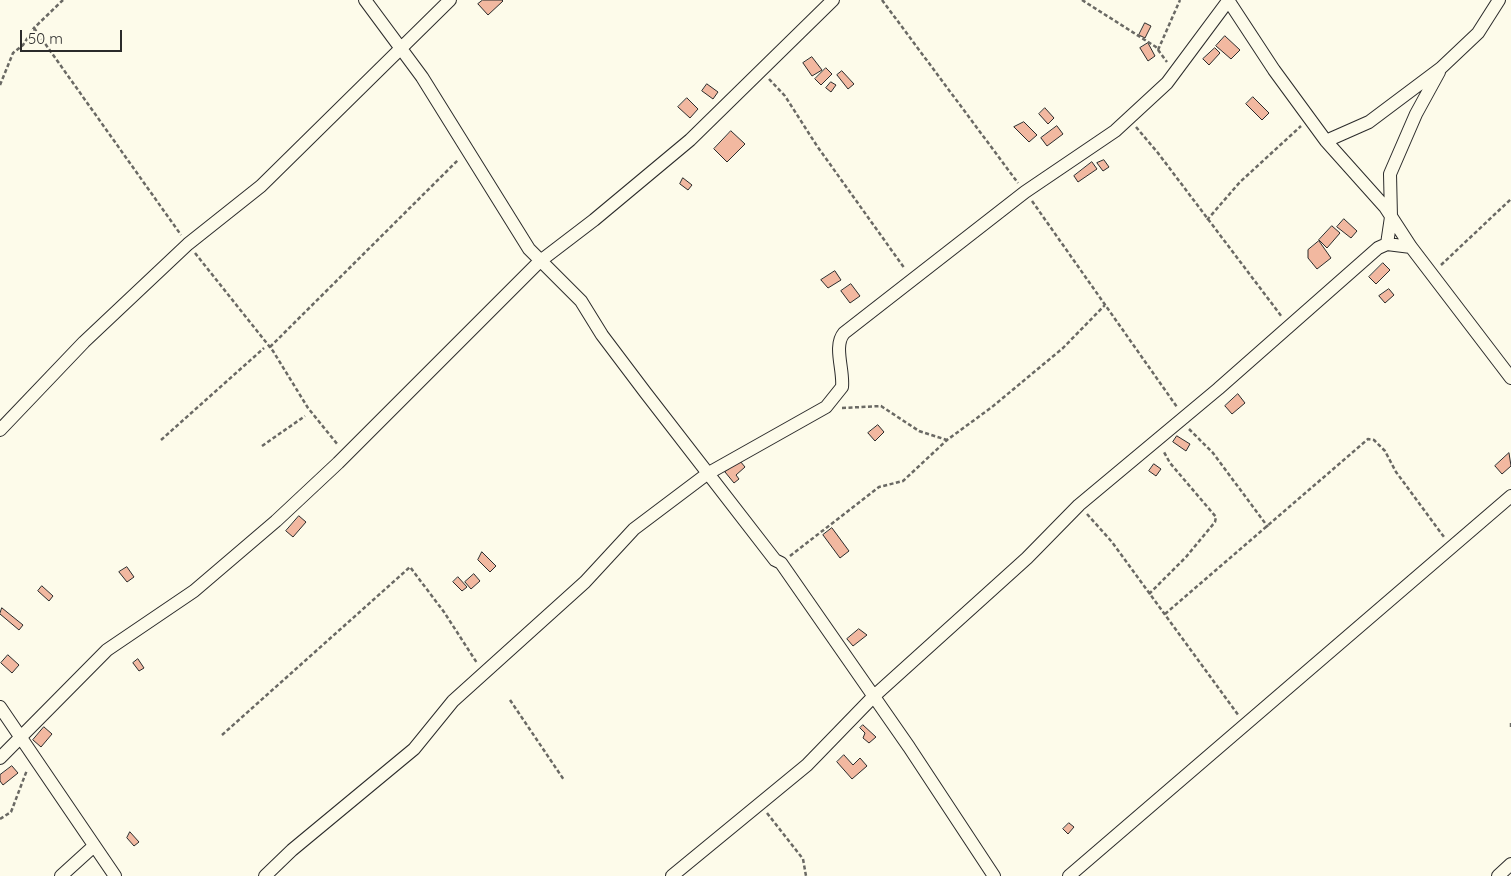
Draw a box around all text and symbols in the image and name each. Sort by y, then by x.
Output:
scale bar [22,20,125,52]
text: 50 m [28,29,63,48]

